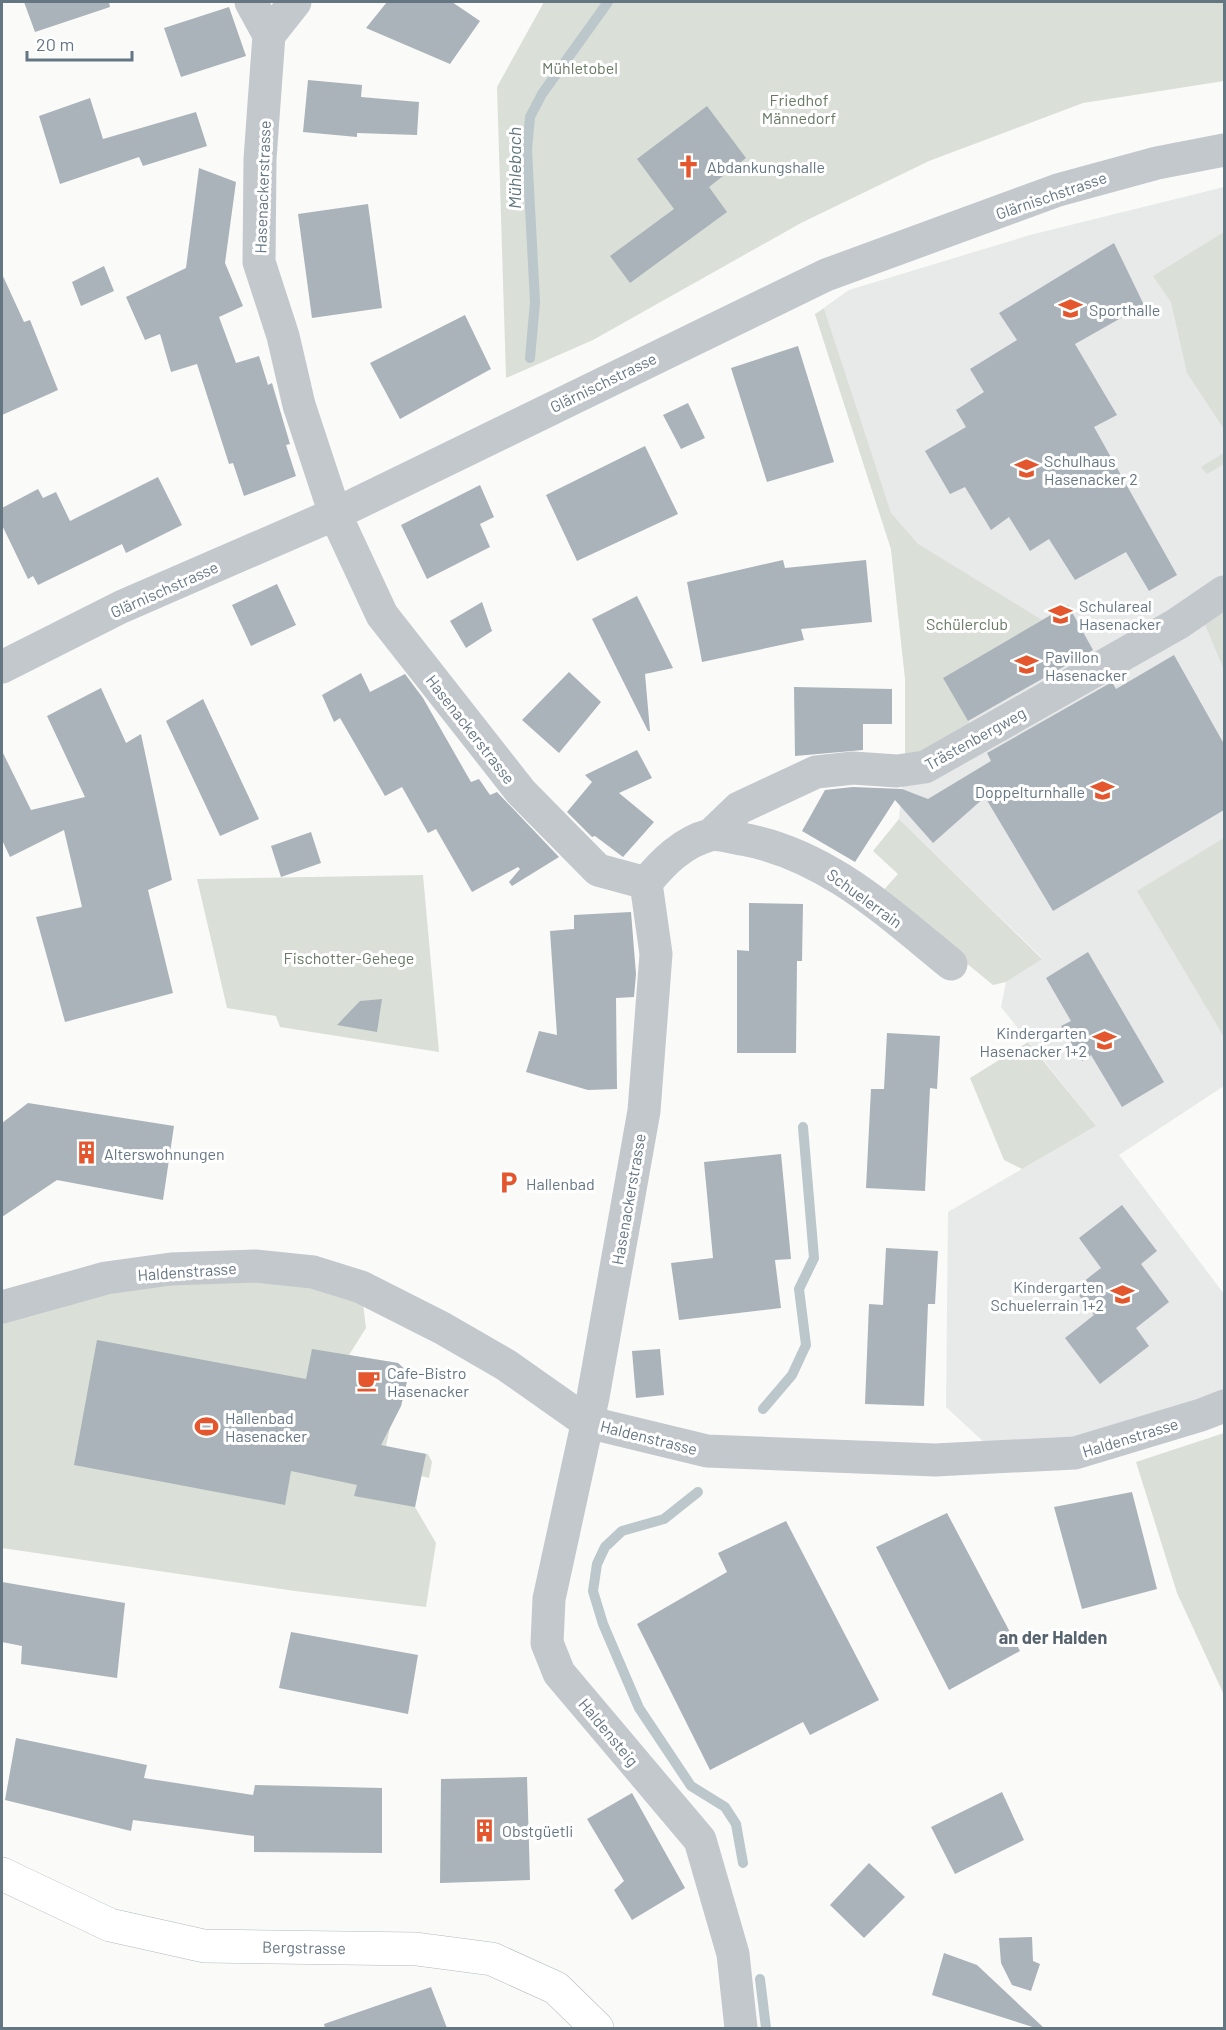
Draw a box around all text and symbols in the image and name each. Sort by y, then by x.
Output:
scale bar [27,24,132,62]
text: 20 m [36,33,74,55]
park label: Mühletobel [542,58,618,77]
park label: Friedhof Männedorf [762,90,837,127]
street label: Hasenackerstrasse [250,120,274,254]
water label: Mühlebach [503,127,525,209]
church icon: Abdankungshalle [676,153,702,179]
place label: Abdankungshalle [707,157,825,176]
street label: Glärnischstrasse [993,167,1109,223]
school or university icon: Sporthalle [1058,296,1084,322]
place label: Sporthalle [1089,300,1160,319]
street label: Glärnischstrasse [547,348,659,416]
place label: Schulhaus Hasenacker 2 [1044,451,1138,488]
school or university icon: Schulhaus Hasenacker 2 [1013,456,1039,482]
street label: Glärnischstrasse [107,557,221,621]
place label: Schulareal Hasenacker [1079,596,1161,633]
school or university icon: Schulareal Hasenacker [1048,601,1074,627]
park label: Schülerclub [926,614,1008,633]
place label: Pavillon Hasenacker [1045,647,1127,684]
school or university icon: Pavillon Hasenacker [1014,652,1040,678]
street label: Hasenackerstrasse [423,671,519,787]
street label: Trästenbergweg [921,702,1029,774]
school or university icon: Doppelturnhalle [1090,778,1116,804]
place label: Doppelturnhalle [975,782,1085,801]
street label: Schuelerrain [824,864,906,932]
park label: Fischotter-Gehege [284,948,414,967]
place label: Kindergarten Hasenacker 1+2 [980,1023,1087,1060]
school or university icon: Kindergarten Hasenacker 1+2 [1092,1028,1118,1054]
street label: Hasenackerstrasse [607,1132,649,1266]
building icon: Alterswohnungen [73,1140,99,1166]
place label: Alterswohnungen [104,1144,225,1163]
parking icon: Hallenbad [495,1170,521,1196]
place label: Hallenbad [526,1174,595,1193]
street label: Haldenstrasse [137,1258,237,1284]
place label: Kindergarten Schuelerrain 1+2 [991,1277,1104,1314]
school or university icon: Kindergarten Schuelerrain 1+2 [1109,1282,1135,1308]
place label: Cafe-Bistro Hasenacker [387,1363,469,1400]
cafe icon: Cafe-Bistro Hasenacker [356,1368,382,1394]
place label: Hallenbad Hasenacker [225,1408,307,1445]
sports icon: Hallenbad Hasenacker [194,1413,220,1439]
street label: Haldenstrasse [1080,1413,1180,1461]
street label: Haldenstrasse [598,1416,700,1458]
district label: an der Halden [999,1626,1107,1648]
street label: Haldensteig [575,1694,643,1770]
building icon: Obstgüetli [471,1817,497,1843]
place label: Obstgüetli [502,1821,573,1840]
street label: Bergstrasse [262,1937,346,1957]

